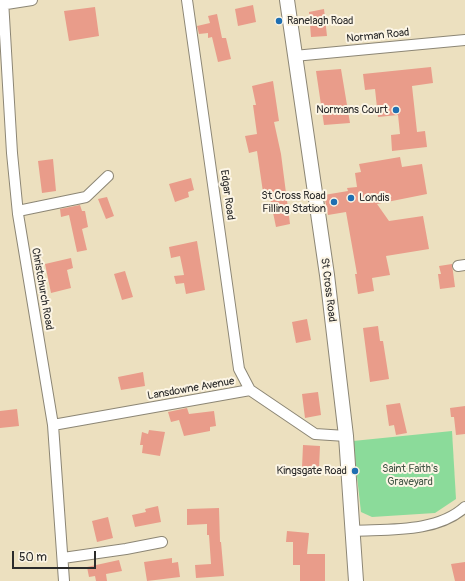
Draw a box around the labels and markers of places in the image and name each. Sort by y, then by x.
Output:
place label: Ranelagh Road [287,14,354,28]
marker: Ranelagh Road [274,16,284,26]
place label: Normans Court [316,103,388,117]
marker: Normans Court [391,105,401,115]
place label: St Cross Road Filling Station [261,189,326,215]
place label: Londis [359,191,389,205]
marker: Londis [346,193,356,203]
marker: St Cross Road Filling Station [329,197,339,207]
place label: Kingsgate Road [277,464,347,478]
marker: Kingsgate Road [350,466,360,476]

